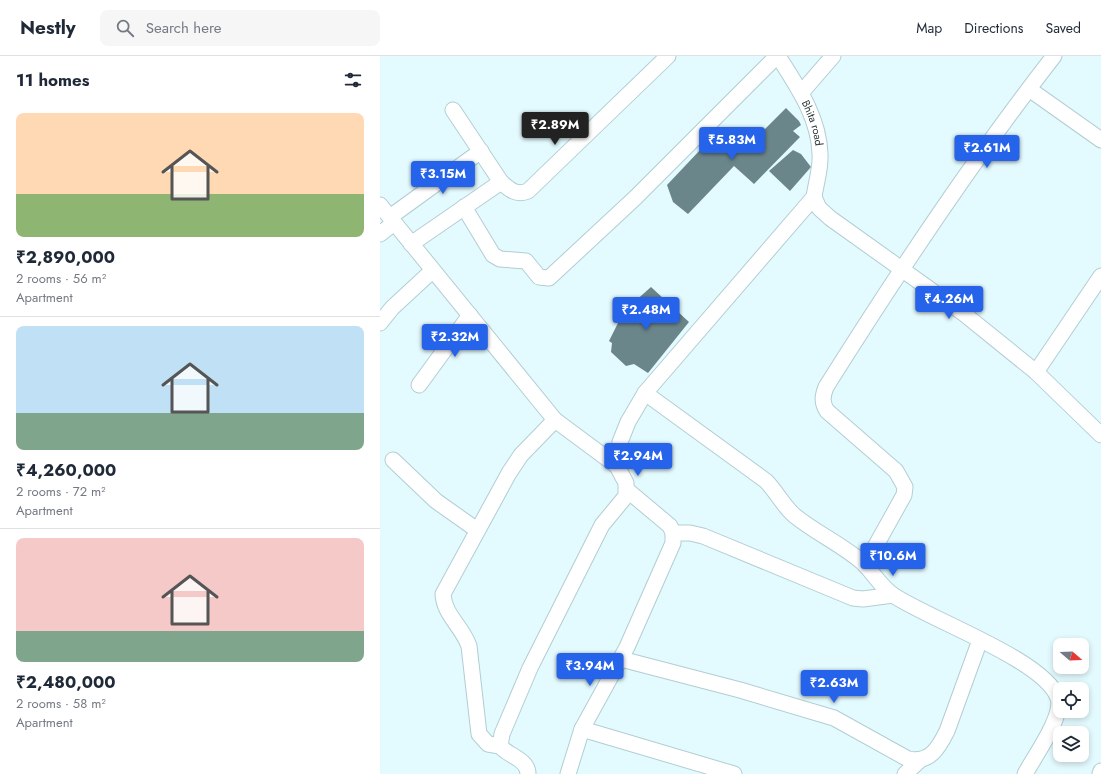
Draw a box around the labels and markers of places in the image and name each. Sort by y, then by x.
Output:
pin: ₹2.89M [522,112,588,146]
pin: ₹5.83M [699,127,765,161]
pin: ₹2.61M [954,135,1020,169]
pin: ₹3.15M [410,161,476,195]
pin: ₹4.26M [916,286,982,320]
pin: ₹2.48M [613,297,679,331]
pin: ₹2.32M [422,324,488,358]
pin: ₹2.94M [605,443,671,477]
pin: ₹10.6M [860,543,926,577]
pin: ₹3.94M [557,653,623,687]
pin: ₹2.63M [801,670,867,704]

